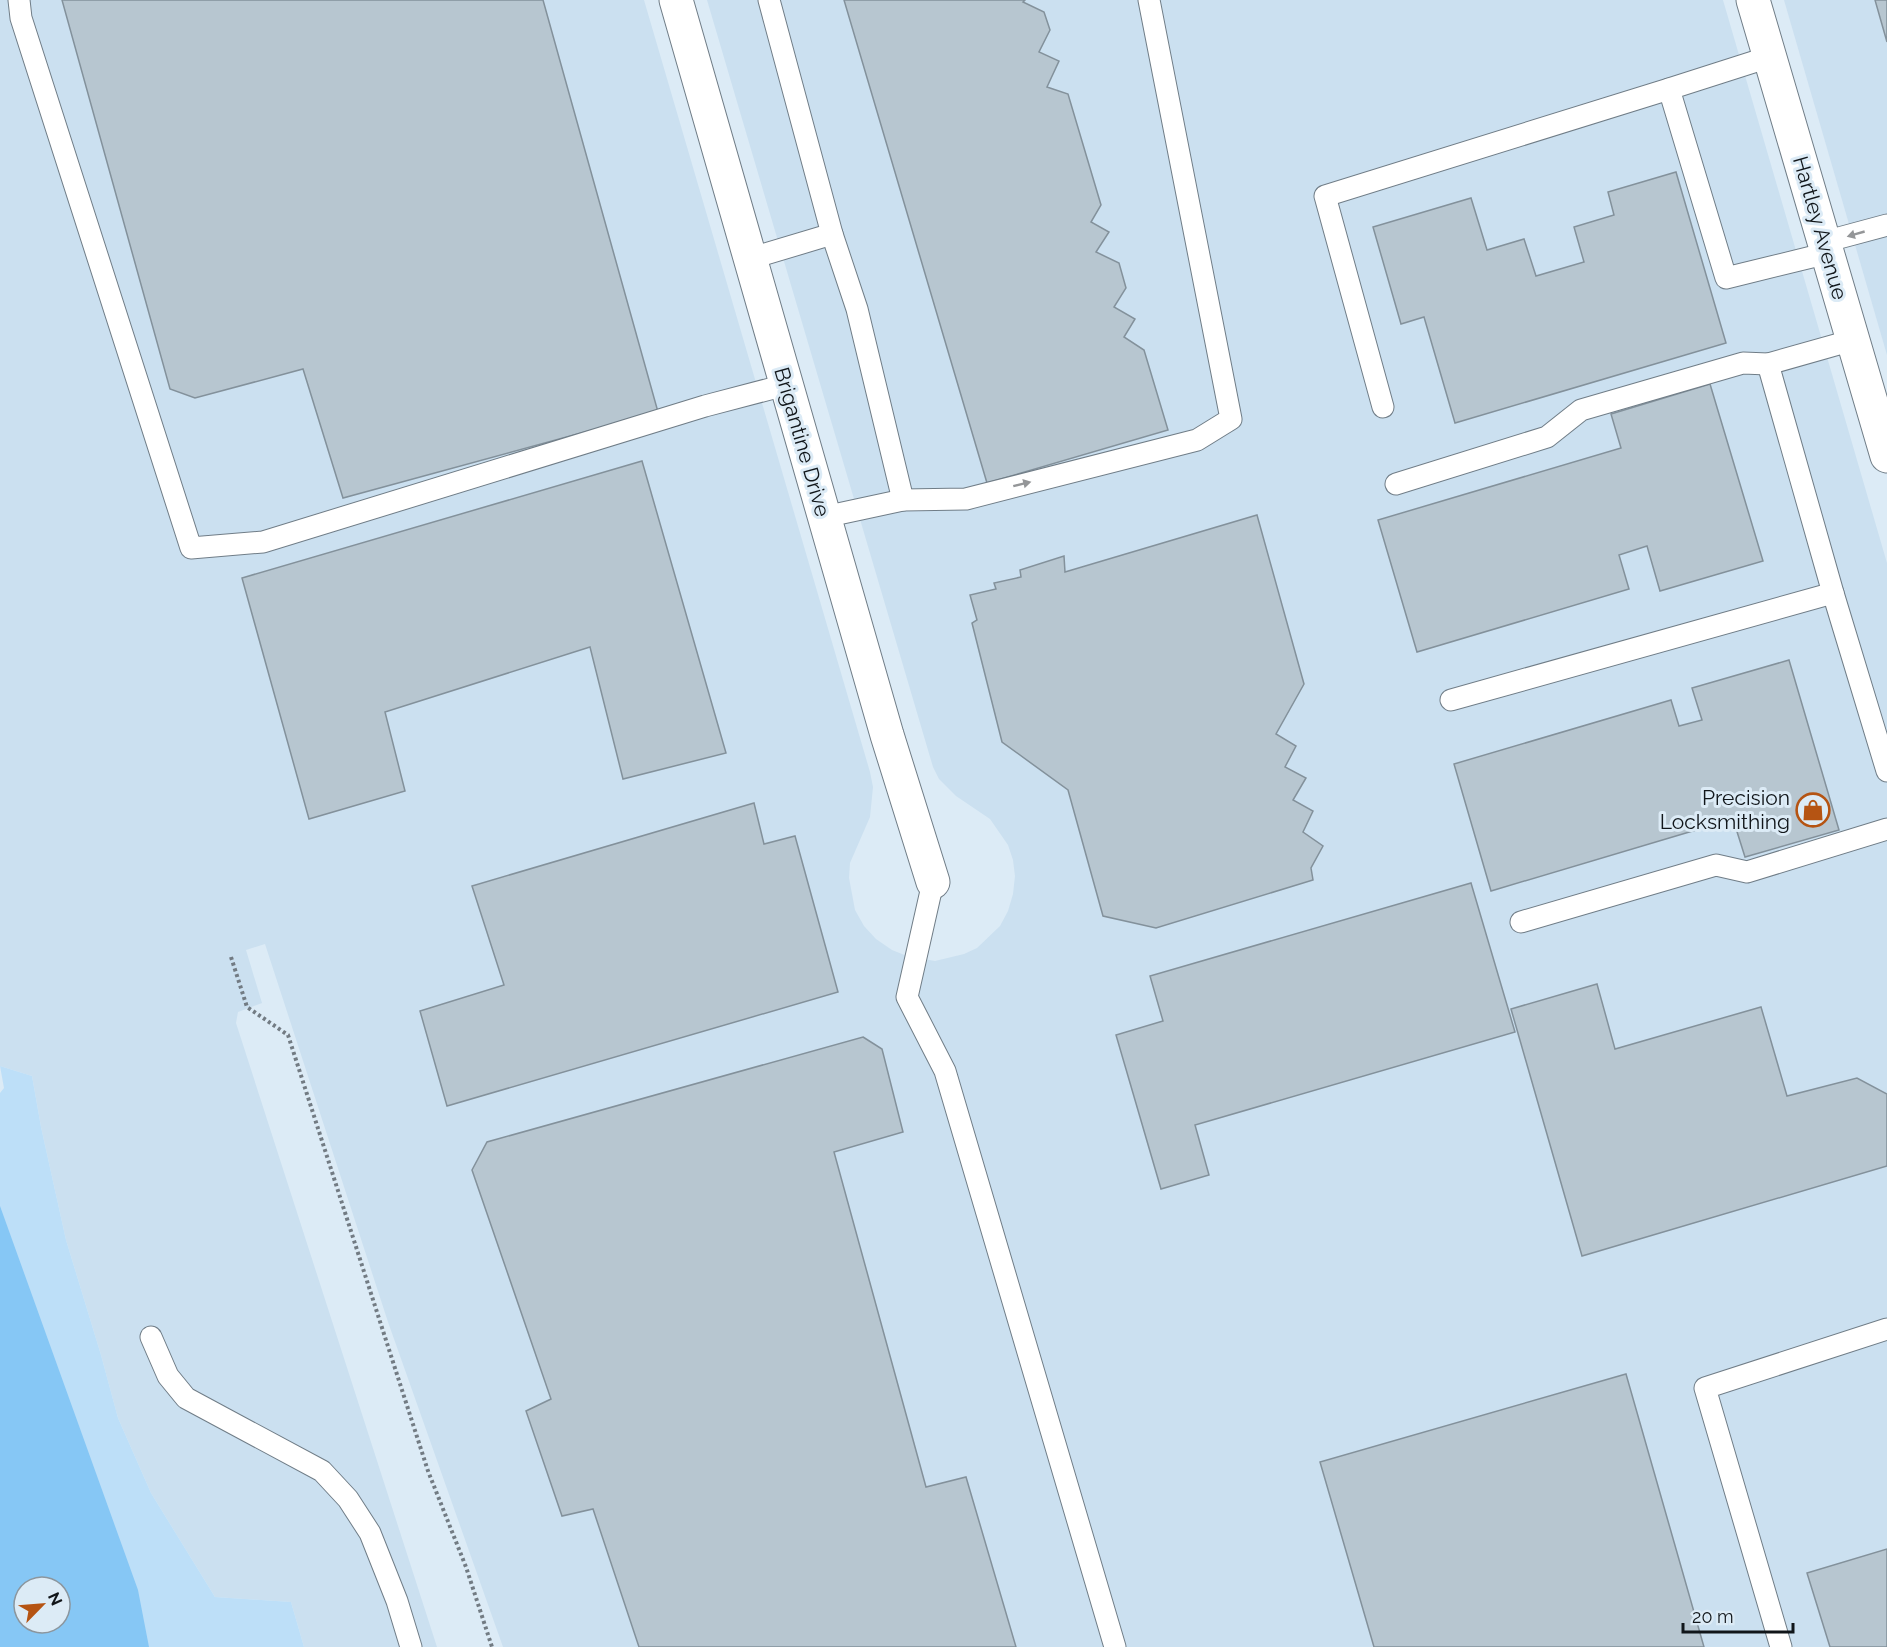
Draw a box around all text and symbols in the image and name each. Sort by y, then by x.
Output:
street label: Hartley Avenue [1788,153,1853,303]
one-way arrow [1847,229,1865,239]
street label: Brigantine Drive [769,364,836,519]
one-way arrow [1013,479,1032,489]
place label: Precision Locksmithing [1660,785,1790,834]
shop icon: Precision Locksmithing [1795,792,1831,828]
north arrow [12,1575,72,1635]
text: N [44,1589,66,1608]
scale bar [1683,1596,1792,1634]
text: 20 m [1692,1606,1734,1627]

